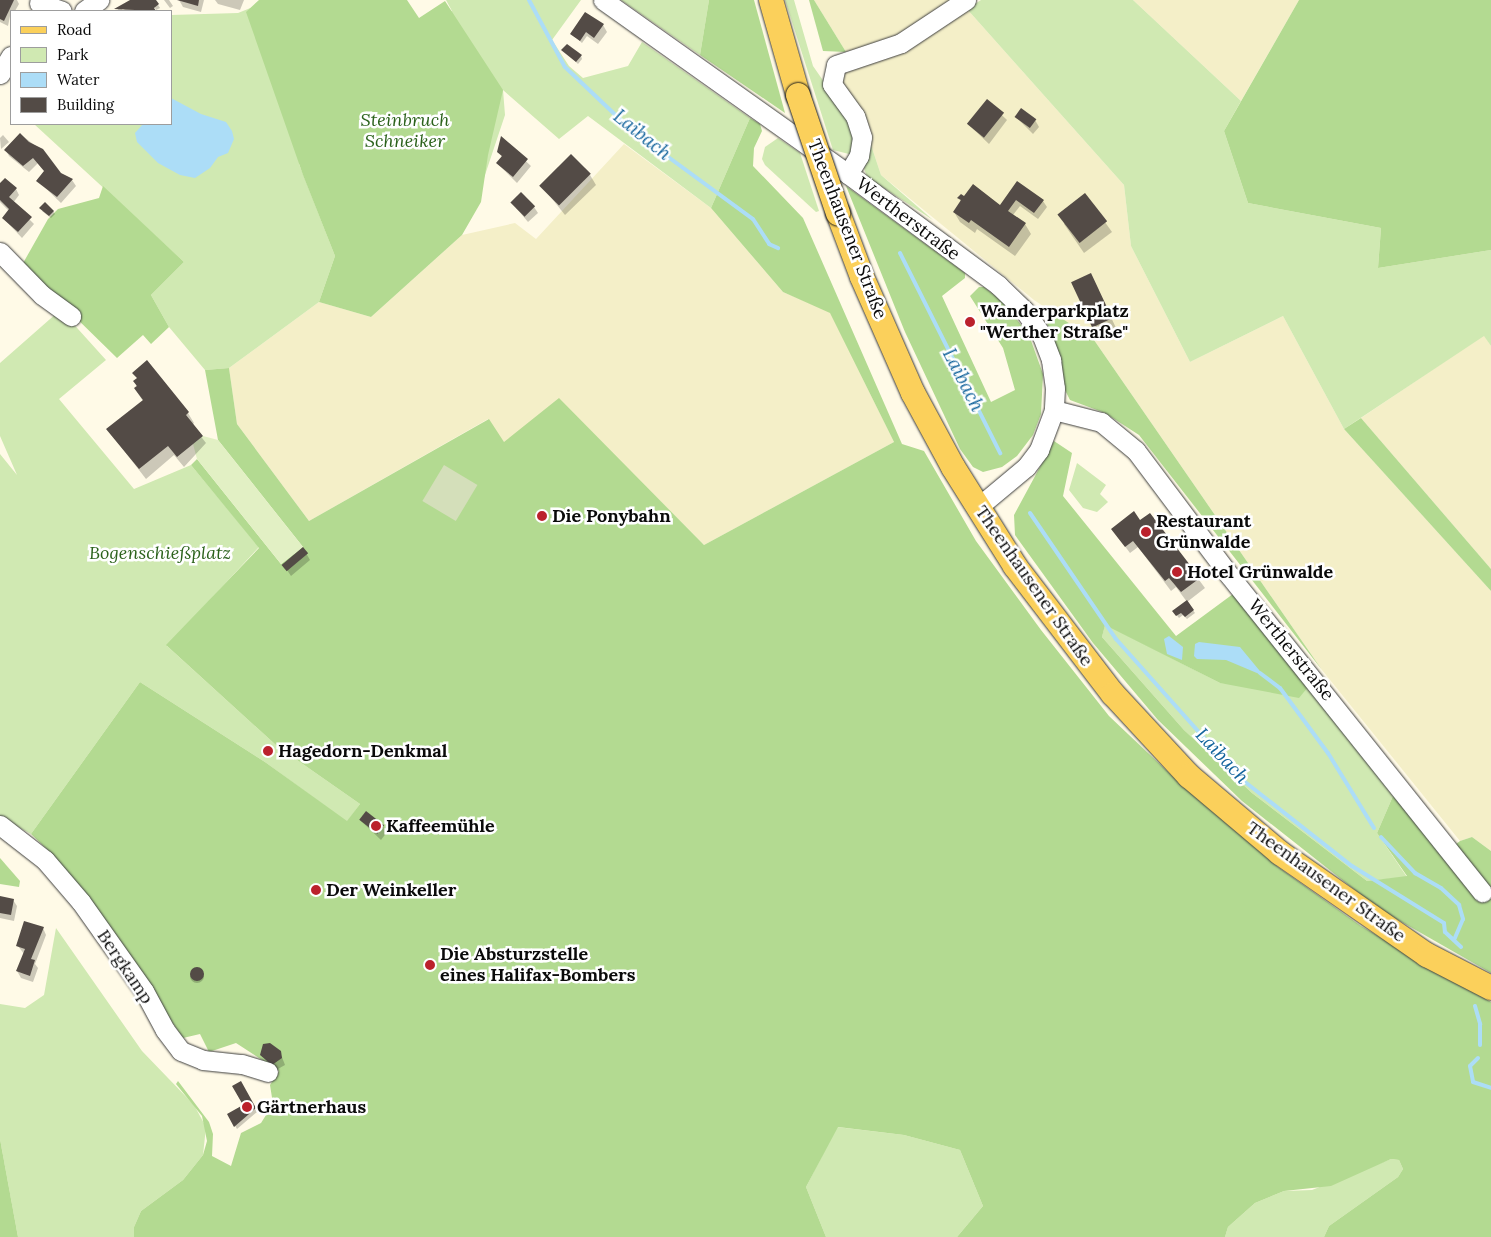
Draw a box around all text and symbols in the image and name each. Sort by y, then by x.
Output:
legend [10,10,172,125]
text: Road [57,20,92,39]
text: Park [57,45,88,64]
text: Water [57,70,99,89]
text: Building [57,95,114,114]
water label: Laibach [609,105,675,165]
park label: Steinbruch Schneiker [360,110,450,152]
street label: Theenhausener Straße [803,136,891,322]
street label: Wertherstraße [852,173,964,265]
place label: Wanderparkplatz "Werther Straße" [980,301,1129,344]
marker: Wanderparkplatz "Werther Straße" [964,316,976,328]
water label: Laibach [938,345,988,415]
street label: Theenhausener Straße [970,502,1098,670]
place label: Die Ponybahn [552,505,671,527]
marker: Die Ponybahn [536,510,548,522]
place label: Restaurant Grünwalde [1156,511,1251,554]
marker: Restaurant Grünwalde [1140,526,1152,538]
park label: Bogenschießplatz [89,542,231,564]
place label: Hotel Grünwalde [1187,561,1333,583]
marker: Hotel Grünwalde [1171,566,1183,578]
street label: Wertherstraße [1243,595,1339,705]
water label: Laibach [1191,724,1253,788]
place label: Hagedorn-Denkmal [278,740,447,762]
marker: Hagedorn-Denkmal [262,745,274,757]
place label: Kaffeemühle [386,815,495,837]
street label: Theenhausener Straße [1243,817,1409,947]
marker: Kaffeemühle [370,820,382,832]
place label: Der Weinkeller [326,879,456,901]
marker: Der Weinkeller [310,884,322,896]
street label: Bergkamp [92,926,158,1008]
place label: Die Absturzstelle eines Halifax-Bombers [440,944,635,986]
marker: Die Absturzstelle eines Halifax-Bombers [424,959,436,971]
place label: Gärtnerhaus [257,1096,366,1118]
marker: Gärtnerhaus [241,1101,253,1113]

